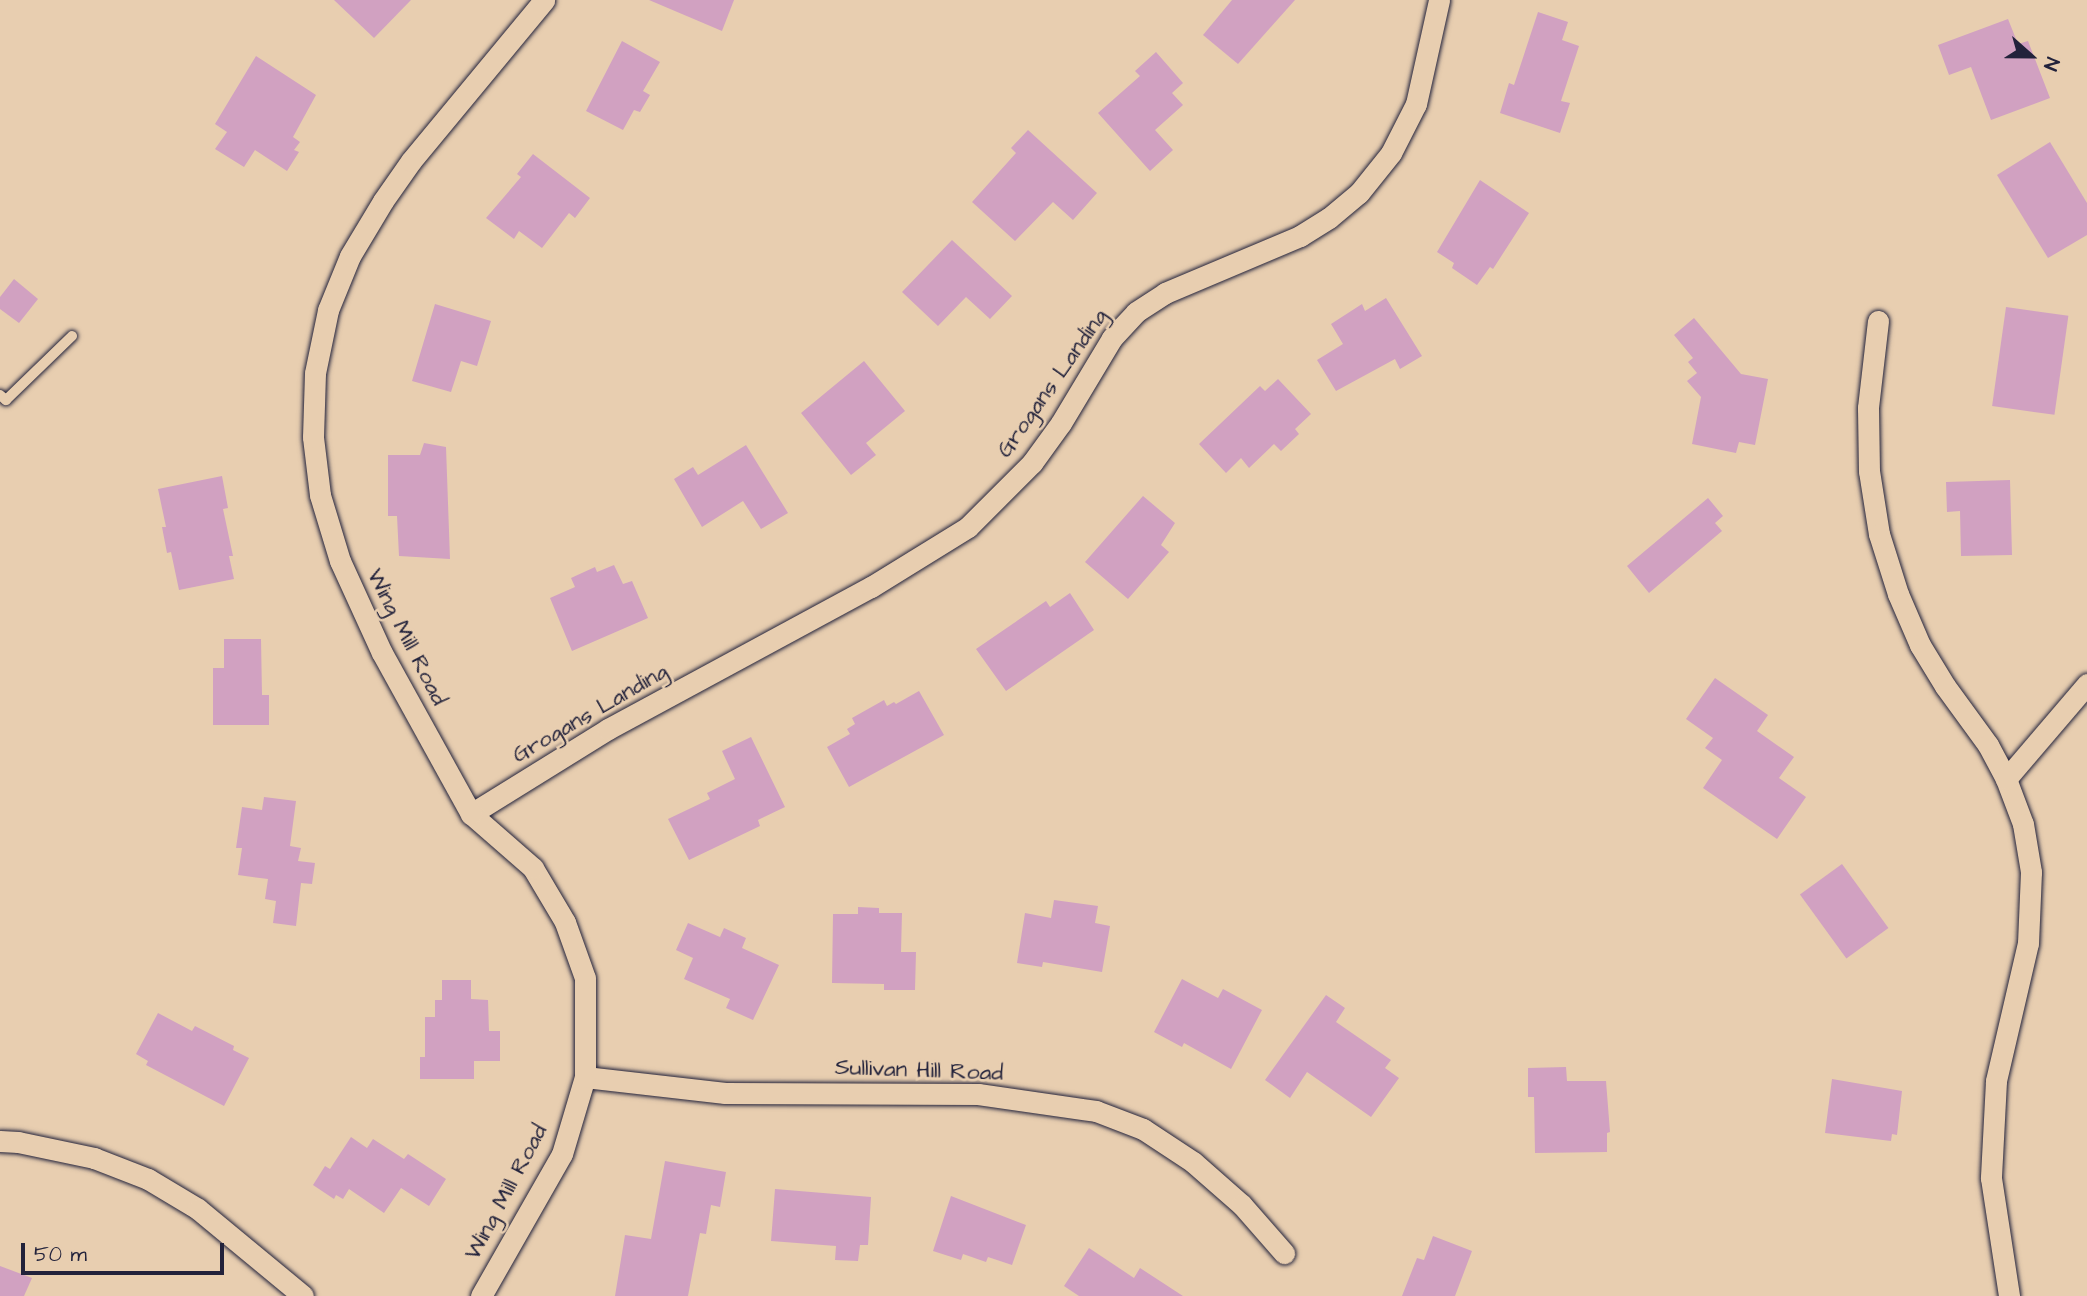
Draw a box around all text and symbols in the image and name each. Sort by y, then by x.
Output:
north arrow [1996,21,2066,91]
text: N [2036,53,2066,74]
street label: Grogans Landing [990,303,1114,463]
street label: Wing Mill Road [361,564,453,710]
street label: Grogans Landing [507,657,673,769]
street label: Sullivan Hill Road [834,1053,1004,1087]
street label: Wing Mill Road [459,1120,553,1264]
scale bar [24,1230,228,1274]
text: 50 m [34,1240,87,1269]

